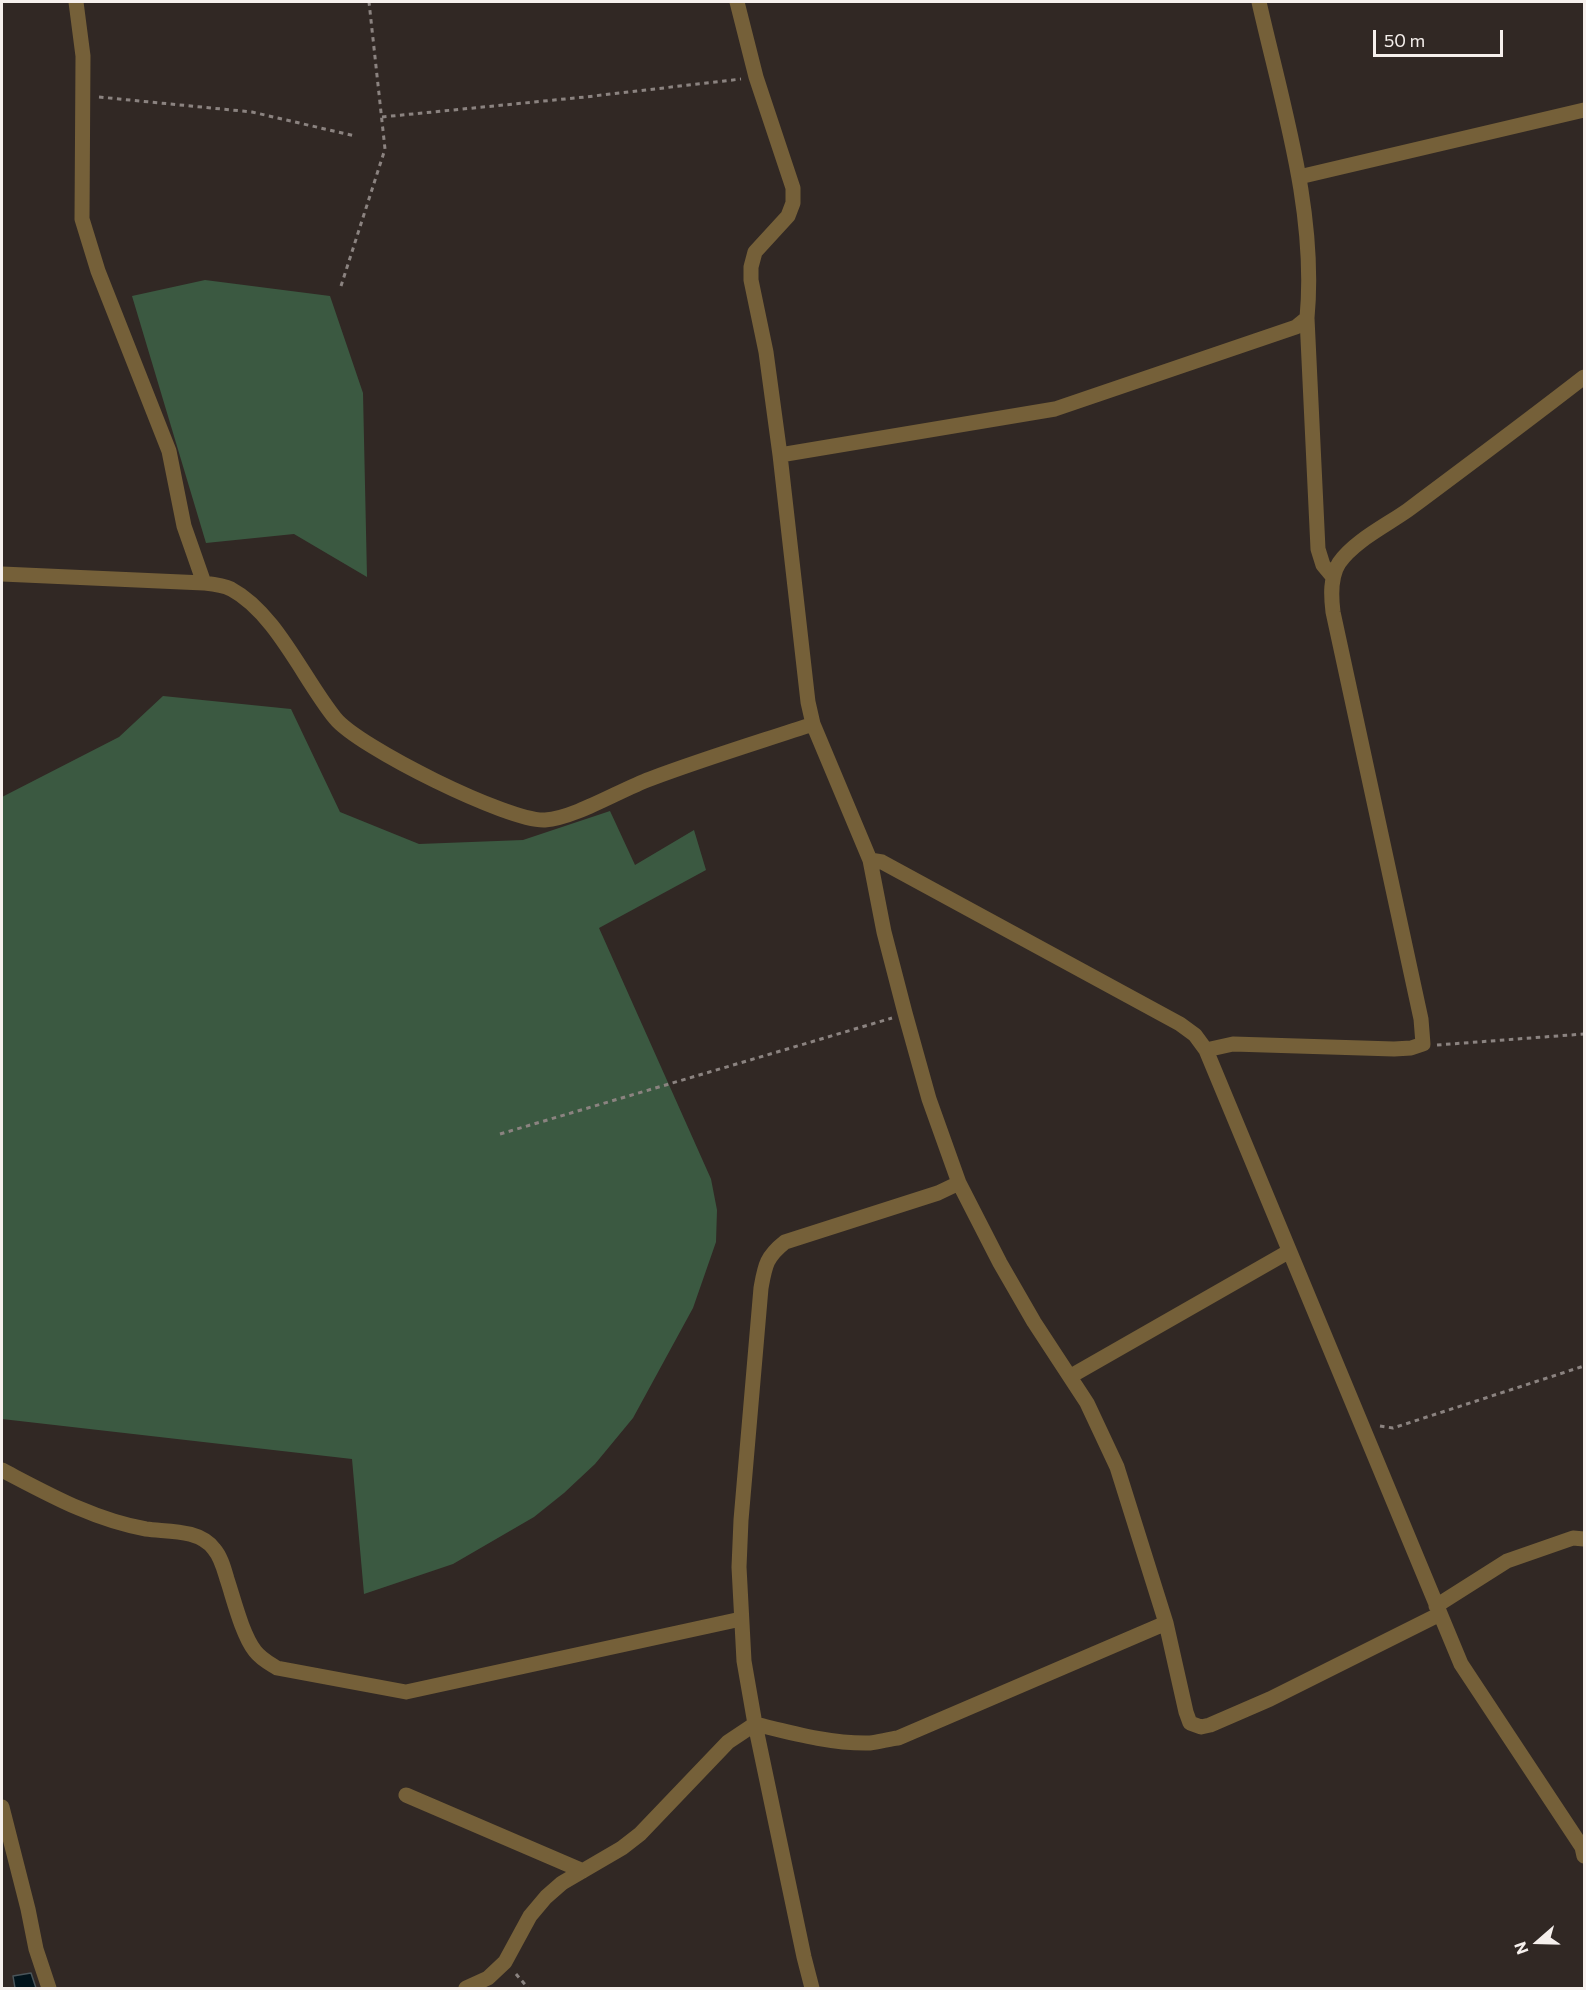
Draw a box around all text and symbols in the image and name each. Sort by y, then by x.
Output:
scale bar [1376,18,1506,56]
text: 50 m [1384,29,1425,51]
north arrow [1508,1912,1568,1972]
text: N [1510,1939,1532,1957]

